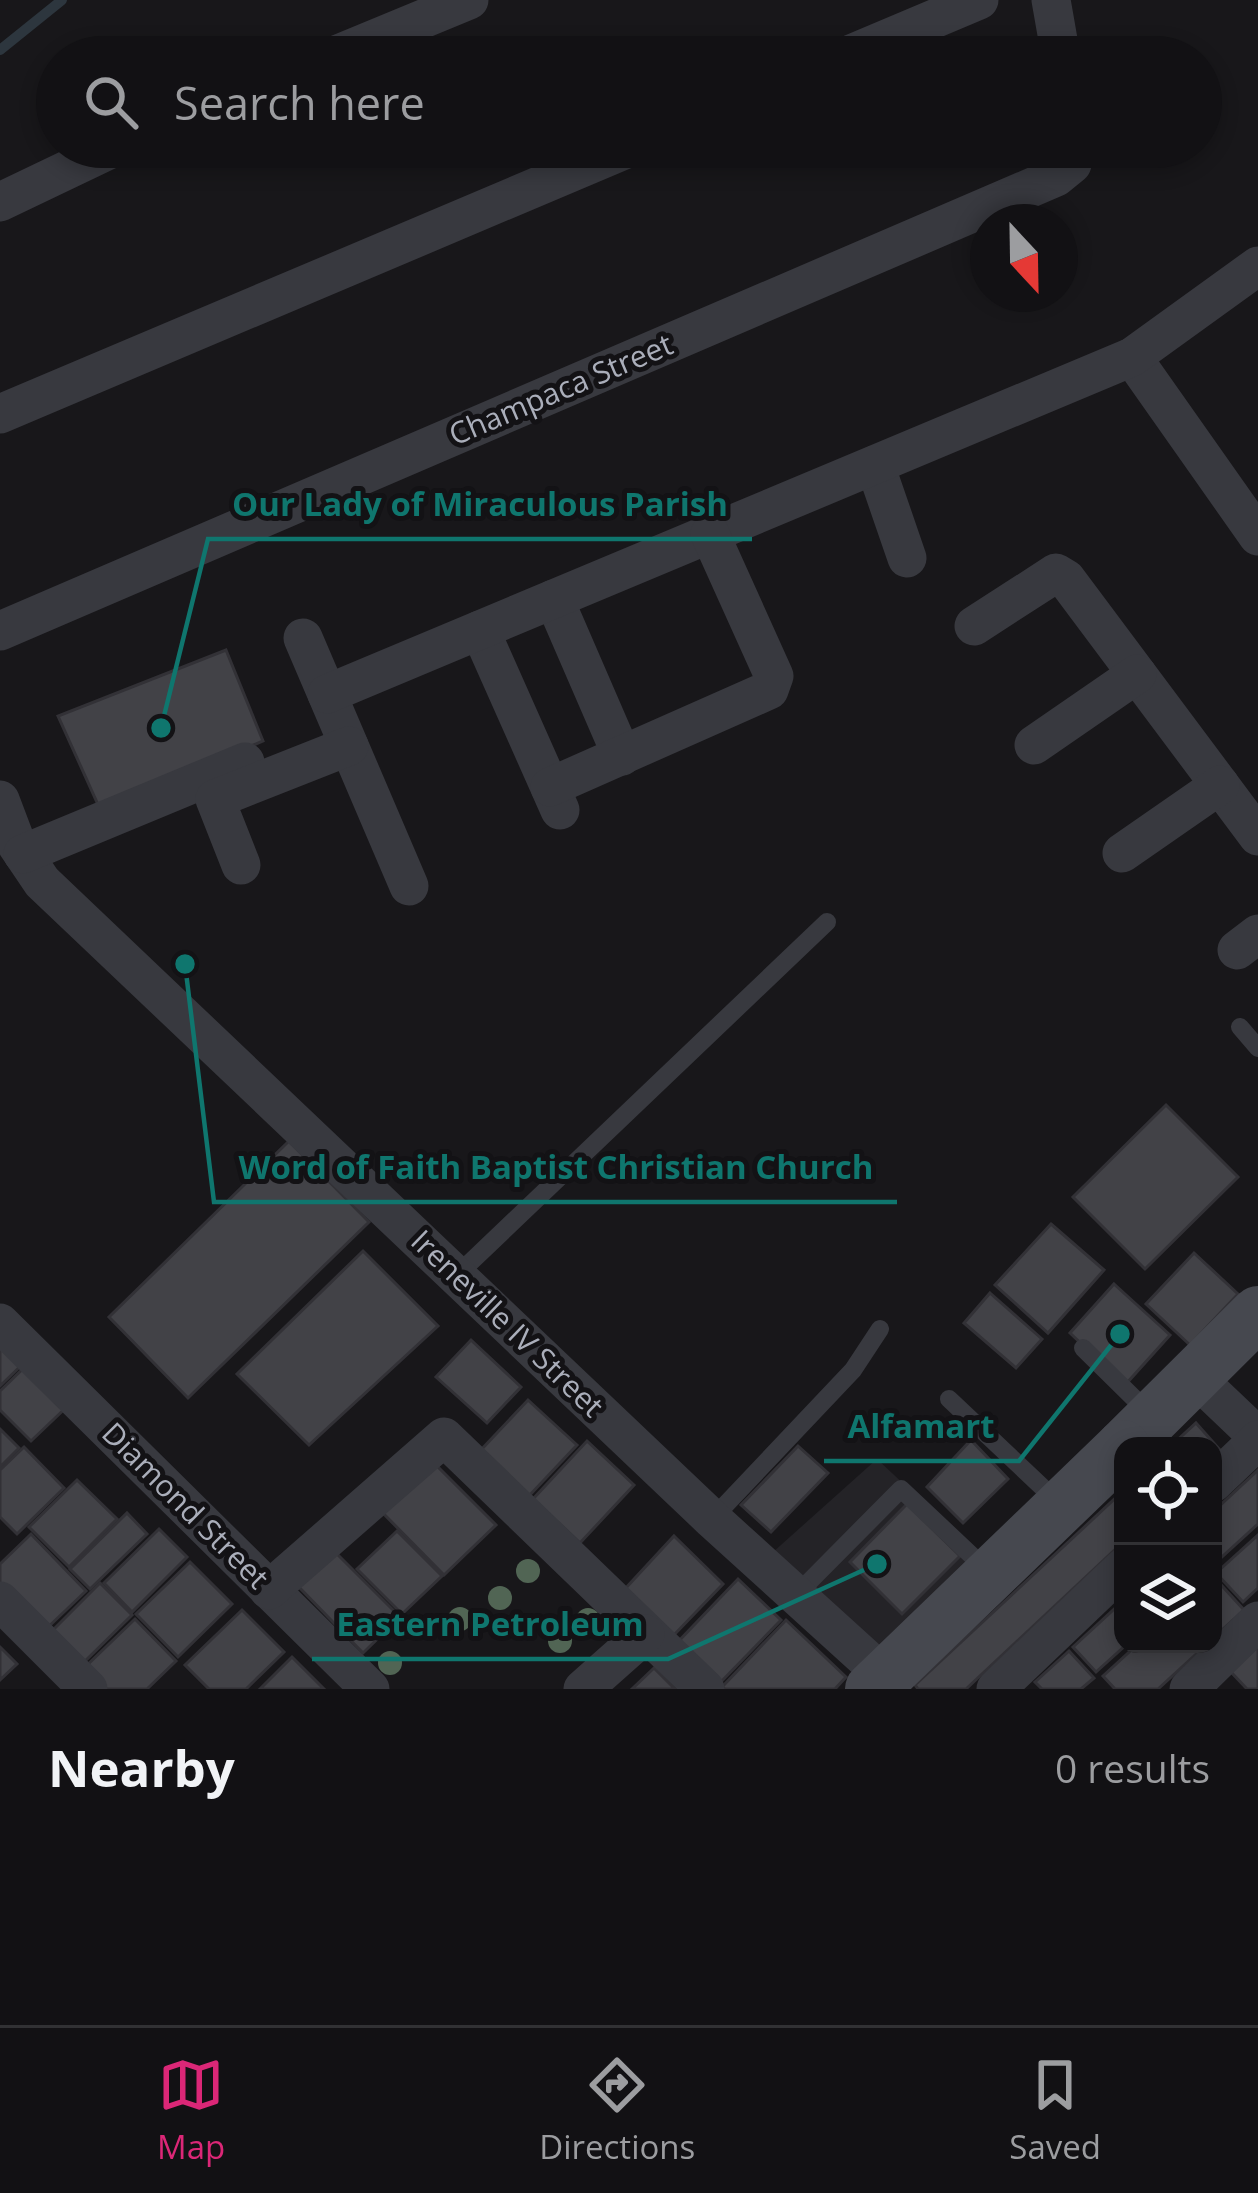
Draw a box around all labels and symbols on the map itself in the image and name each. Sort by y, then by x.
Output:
north arrow [970,204,1078,312]
street label: Champaca Street [442,323,679,454]
callout: Our Lady of Miraculous Parish [208,470,752,539]
text: Our Lady of Miraculous Parish [232,481,728,526]
callout: Word of Faith Baptist Christian Church [214,1133,897,1202]
text: Word of Faith Baptist Christian Church [239,1144,873,1189]
street label: Ireneville IV Street [403,1220,613,1426]
callout: Alfamart [824,1392,1019,1461]
text: Alfamart [847,1403,995,1448]
street label: Diamond Street [94,1413,278,1597]
callout: Eastern Petroleum [312,1590,668,1659]
text: Eastern Petroleum [336,1601,644,1646]

